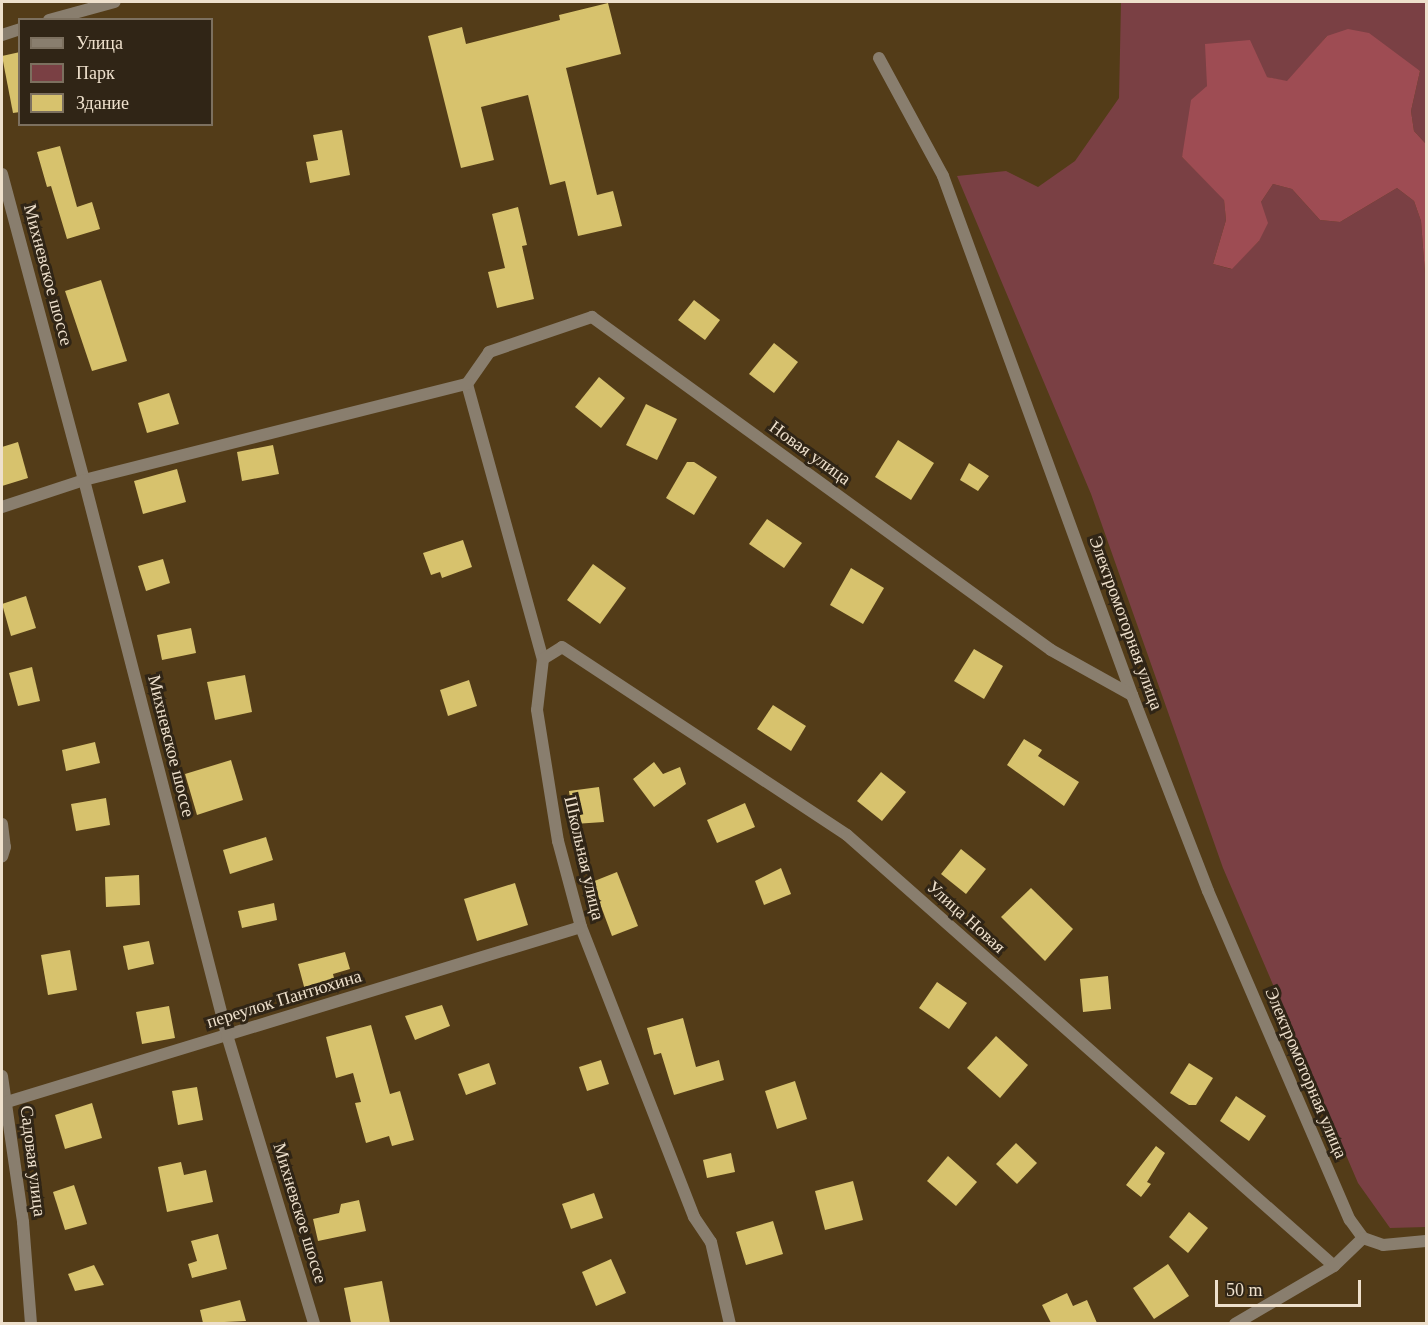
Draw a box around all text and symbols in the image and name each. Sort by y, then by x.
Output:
legend [18,18,213,126]
text: Улица [76,33,123,53]
text: Парк [76,63,115,83]
text: Здание [76,93,129,113]
street label: Михневское шоссе [19,202,77,348]
street label: Новая улица [765,416,855,490]
street label: Электромоторная улица [1084,533,1168,713]
street label: Михневское шоссе [143,673,199,819]
street label: Школьная улица [559,794,609,922]
street label: Улица Новая [922,876,1010,958]
street label: переулок Пантюхина [204,965,364,1033]
street label: Электромоторная улица [1260,984,1352,1162]
street label: Садовая улица [15,1104,51,1218]
street label: Михневское шоссе [268,1140,332,1286]
scale bar [1218,1268,1364,1306]
text: 50 m [1226,1280,1263,1300]

